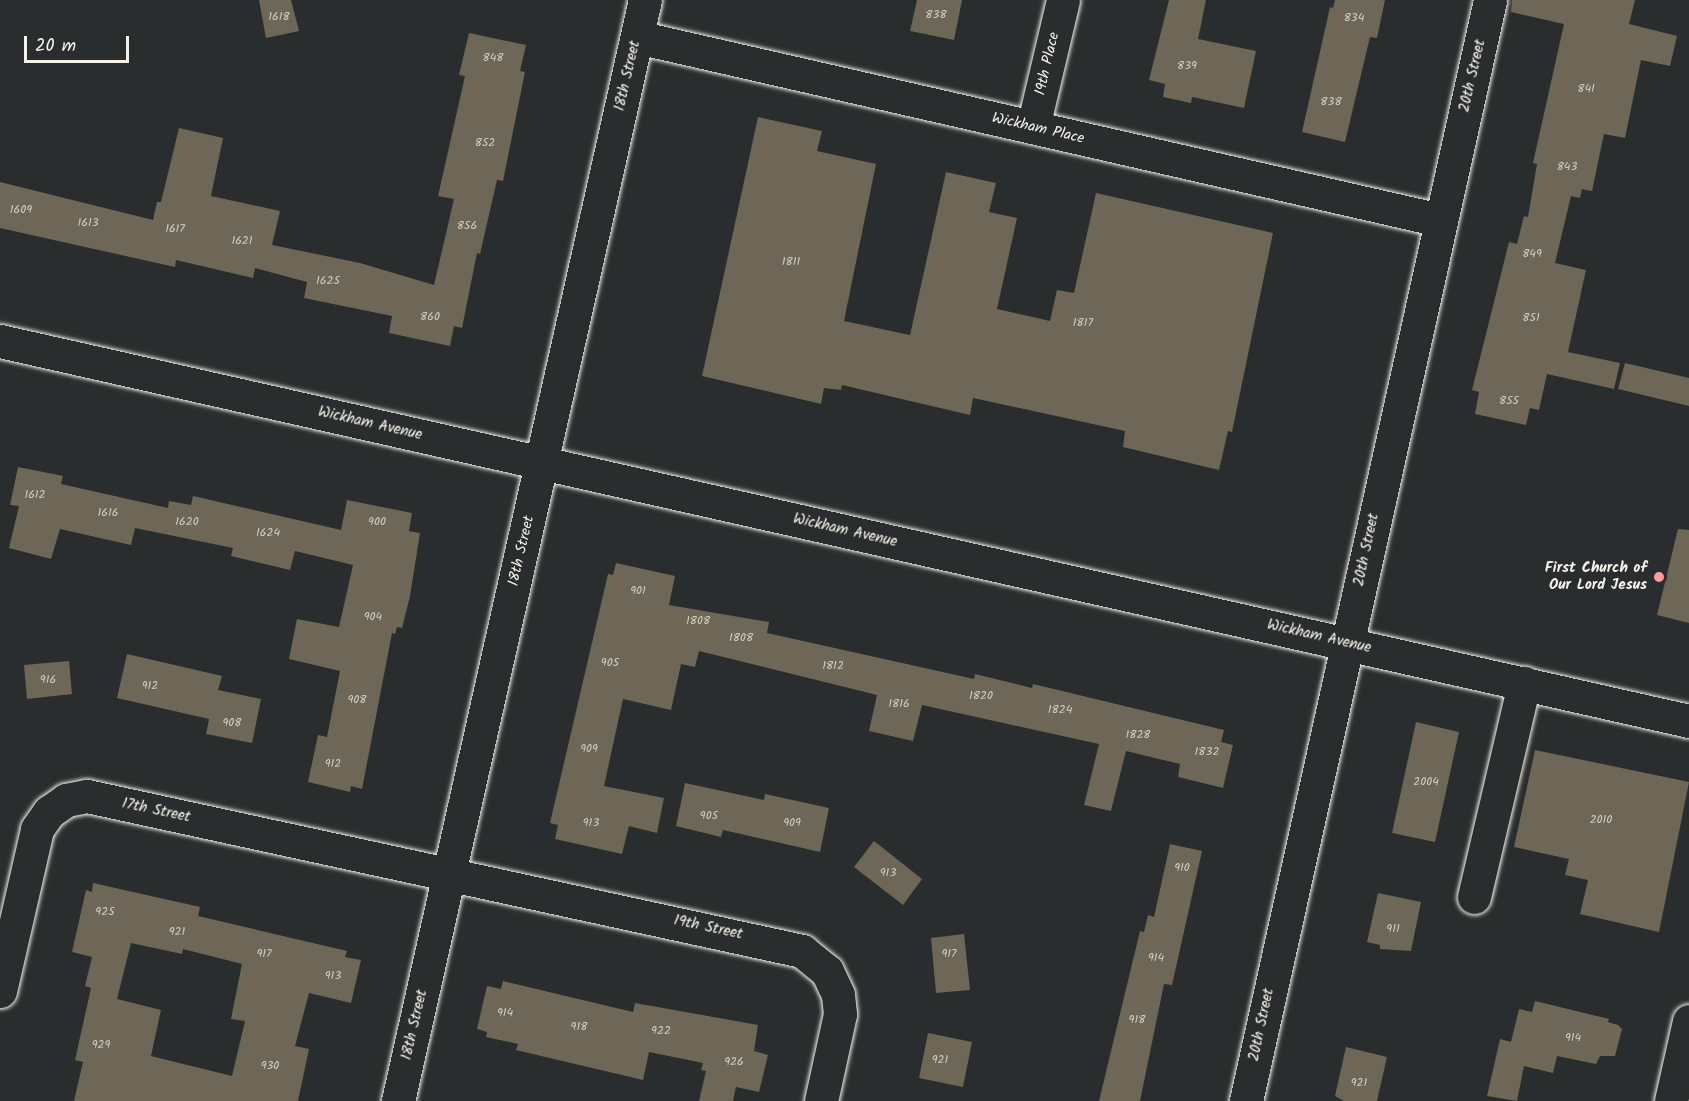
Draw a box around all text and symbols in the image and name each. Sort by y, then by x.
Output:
house number: 838 [925,8,947,22]
house number: 1618 [268,10,290,24]
house number: 834 [1344,11,1364,25]
scale bar [27,24,132,62]
street label: 19th Place [1032,31,1064,97]
text: 20 m [35,32,76,61]
street label: 20th Street [1456,38,1490,114]
street label: 18th Street [611,39,645,113]
house number: 848 [482,51,504,65]
house number: 839 [1177,59,1197,73]
house number: 841 [1577,82,1595,96]
house number: 838 [1320,95,1342,109]
street label: Wickham Place [990,110,1086,148]
house number: 852 [475,136,495,150]
house number: 843 [1557,160,1577,174]
house number: 1609 [10,203,32,217]
house number: 1613 [77,216,99,230]
house number: 856 [457,219,477,233]
house number: 1617 [165,222,185,236]
house number: 1621 [231,234,253,248]
house number: 849 [1522,247,1542,261]
house number: 1811 [782,255,800,269]
house number: 1625 [316,274,340,288]
house number: 860 [420,310,440,324]
house number: 851 [1522,311,1540,325]
house number: 1817 [1073,316,1093,330]
house number: 855 [1499,394,1519,408]
street label: Wickham Avenue [316,403,424,445]
house number: 1612 [24,488,46,502]
house number: 1616 [98,506,118,520]
street label: Wickham Avenue [791,510,899,552]
street label: 20th Street [1350,512,1384,588]
street label: 18th Street [505,514,539,588]
house number: 1620 [175,515,199,529]
house number: 900 [368,515,386,529]
house number: 1624 [256,526,280,540]
place label: First Church of Our Lord Jesus [1545,559,1647,594]
marker: First Church of Our Lord Jesus [1652,570,1666,584]
house number: 901 [630,584,646,598]
house number: 904 [364,610,382,624]
house number: 1808 [686,614,710,628]
street label: Wickham Avenue [1265,616,1373,658]
house number: 1808 [729,631,753,645]
house number: 905 [601,656,619,670]
house number: 1812 [822,659,844,673]
house number: 916 [40,673,56,687]
house number: 912 [142,679,158,693]
house number: 1820 [969,689,993,703]
house number: 908 [347,693,367,707]
house number: 1816 [888,697,910,711]
house number: 1824 [1048,703,1072,717]
house number: 908 [222,716,242,730]
house number: 1828 [1125,728,1151,742]
house number: 909 [580,742,598,756]
house number: 1832 [1195,745,1219,759]
house number: 912 [325,757,341,771]
house number: 2004 [1413,775,1439,789]
street label: 17th Street [120,795,192,827]
house number: 905 [700,809,718,823]
house number: 2010 [1590,813,1612,827]
house number: 913 [583,816,599,830]
house number: 909 [783,816,801,830]
house number: 910 [1174,861,1190,875]
house number: 913 [880,866,896,880]
house number: 925 [95,905,115,919]
street label: 19th Street [672,912,744,944]
house number: 911 [1386,922,1400,936]
house number: 921 [169,925,185,939]
house number: 917 [256,947,272,961]
house number: 917 [941,947,957,961]
house number: 914 [1148,951,1164,965]
house number: 913 [325,969,341,983]
street label: 20th Street [1245,987,1279,1063]
street label: 18th Street [398,988,432,1062]
house number: 914 [497,1006,513,1020]
house number: 918 [1129,1013,1145,1027]
house number: 918 [571,1020,587,1034]
house number: 922 [651,1024,671,1038]
house number: 914 [1565,1031,1581,1045]
house number: 929 [92,1038,110,1052]
house number: 921 [932,1053,948,1067]
house number: 926 [724,1055,744,1069]
house number: 930 [261,1059,279,1073]
house number: 921 [1351,1076,1367,1090]

